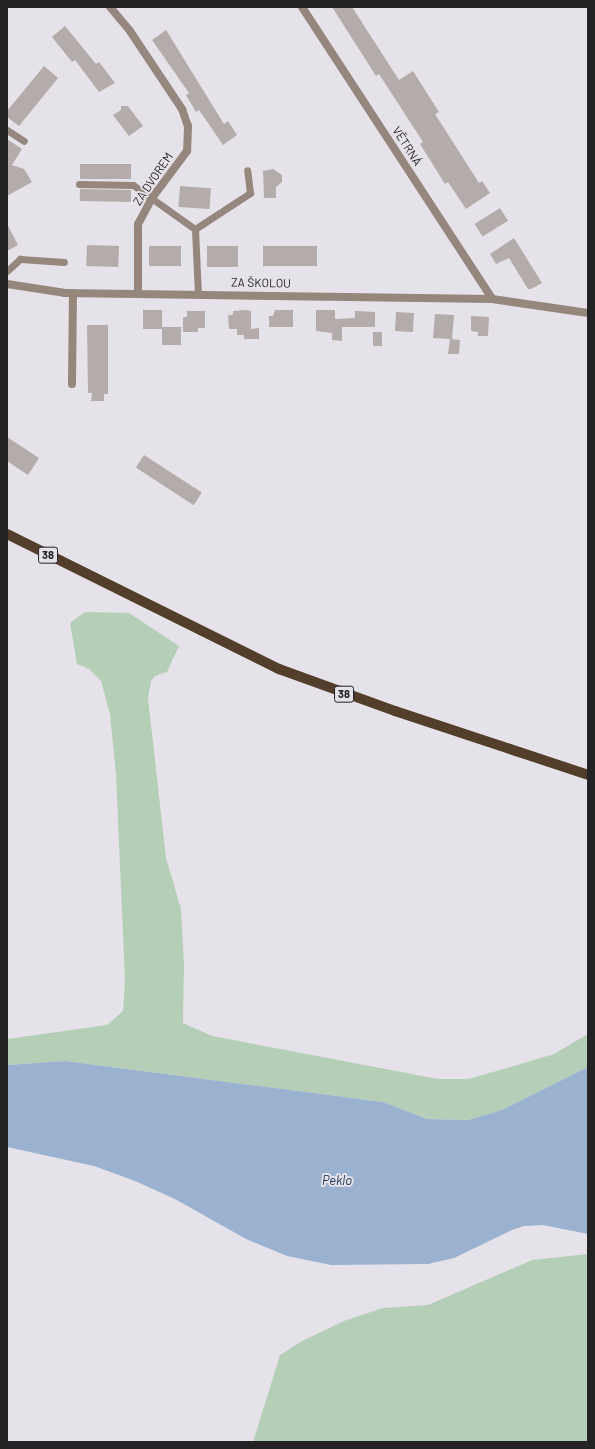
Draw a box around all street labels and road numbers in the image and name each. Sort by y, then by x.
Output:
street label: VĚTRNÁ [389,124,425,168]
street label: ZA DVOREM [130,150,176,208]
street label: ZA ŠKOLOU [231,275,291,291]
road number: 38 [38,546,58,564]
road number: 38 [334,685,354,703]

